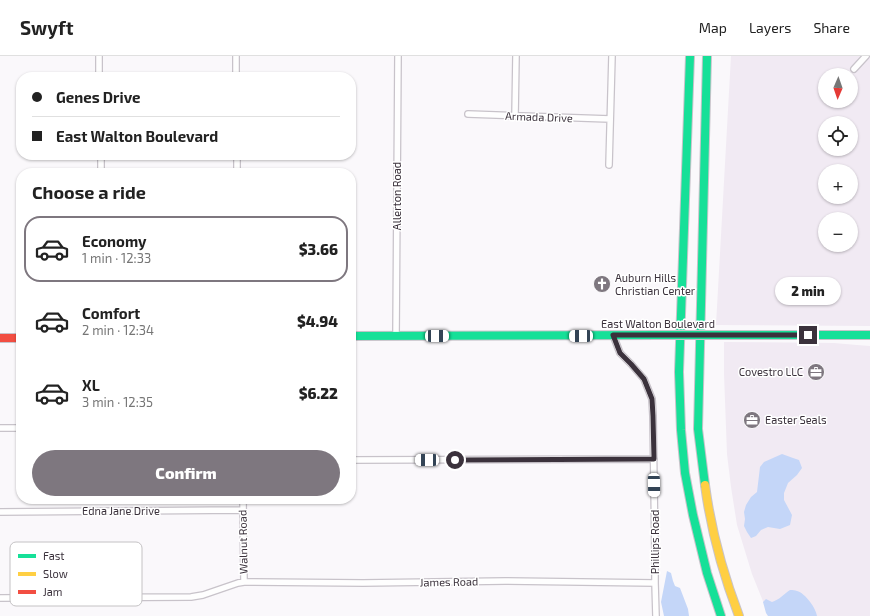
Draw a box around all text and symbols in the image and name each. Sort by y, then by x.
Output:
text: Swyft [20,16,73,39]
text: Map [699,19,727,36]
text: Layers [749,19,791,36]
text: Share [813,19,850,36]
north arrow [818,68,858,108]
map controls [818,68,858,252]
text: Genes Drive [56,88,140,106]
street label: Armada Drive [505,109,573,124]
button: locate [818,116,858,156]
text: East Walton Boulevard [56,127,218,145]
street label: Allerton Road [390,162,403,230]
button: + [818,164,858,204]
text: Choose a ride [32,181,146,203]
button: − [818,212,858,252]
icon: car [34,231,70,267]
text: Economy [82,232,147,250]
text: $3.66 [299,240,338,258]
text: 1 min · 12:33 [82,250,151,266]
place label: Auburn Hills Christian Center [615,271,696,297]
church icon: Auburn Hills Christian Center [592,274,612,294]
callout: 2 min [775,277,841,305]
text: 2 min [791,283,825,299]
icon: car [34,303,70,339]
text: Comfort [82,304,140,322]
text: $4.94 [297,312,338,330]
street label: East Walton Boulevard [601,317,715,330]
text: 2 min · 12:34 [82,322,154,338]
route end [799,326,817,344]
car [425,330,449,342]
car [569,330,593,342]
office icon: Covestro LLC [806,362,826,382]
place label: Covestro LLC [739,365,803,378]
icon: car [34,375,70,411]
text: XL [82,376,100,394]
text: $6.22 [299,384,338,402]
text: 3 min · 12:35 [82,394,153,410]
office icon: Easter Seals [742,410,762,430]
place label: Easter Seals [765,413,827,426]
button: Confirm [32,450,340,496]
route start [446,451,464,469]
car [415,454,439,466]
car [648,473,660,497]
street label: Edna Jane Drive [82,504,160,517]
street label: Walnut Road [235,510,250,574]
street label: Phillips Road [648,510,661,574]
legend [10,542,142,606]
text: Fast [43,549,65,562]
text: Slow [43,567,68,580]
street label: James Road [420,574,478,589]
text: Jam [43,585,62,598]

